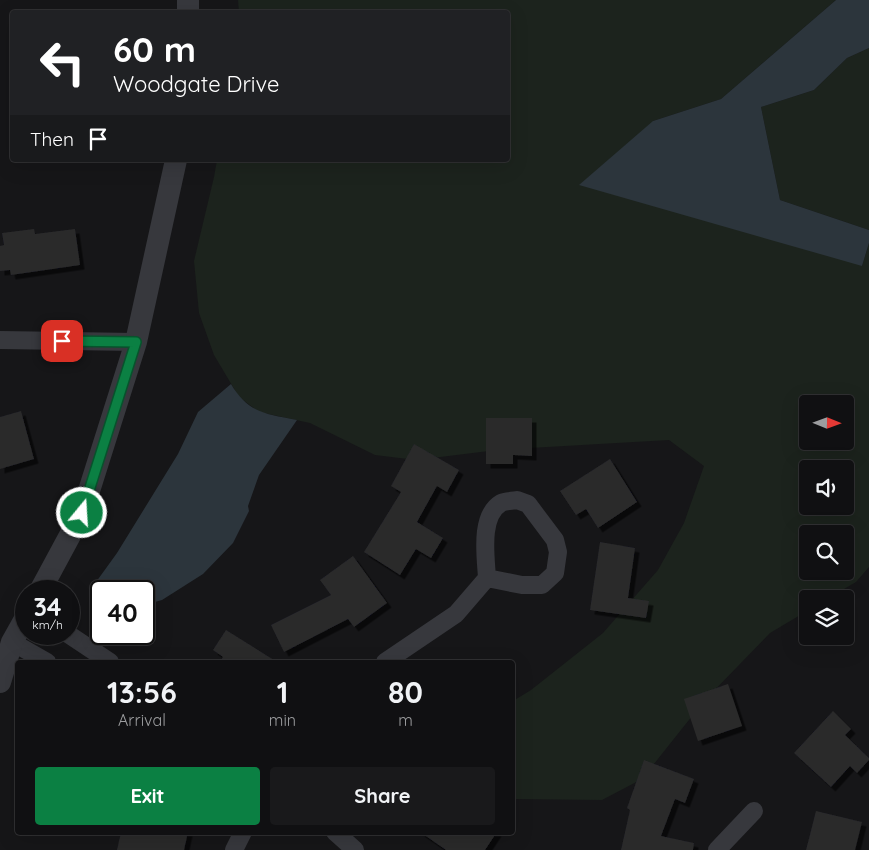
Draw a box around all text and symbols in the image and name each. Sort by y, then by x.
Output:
text: 60 m [113,27,196,71]
icon: left [30,30,95,95]
text: Woodgate Drive [113,70,280,98]
icon: arrive [84,125,112,153]
text: Then [30,127,74,151]
pin [41,320,83,362]
icon: arrive [48,327,76,355]
north arrow [799,395,854,450]
map controls [799,395,854,645]
button: sound [799,460,854,515]
position arrow [55,486,107,538]
button: search [799,525,854,580]
speed limit sign: 40 [90,580,155,645]
button: layers [799,590,854,645]
text: 34 [33,591,62,622]
text: km/h [32,617,63,632]
text: 13:56 [107,673,177,711]
text: 1 [277,673,288,711]
text: 80 [388,673,423,711]
text: Arrival [118,710,166,730]
text: min [269,710,296,730]
text: m [398,710,413,730]
button: Exit [35,767,260,825]
button: Share [270,767,495,825]

